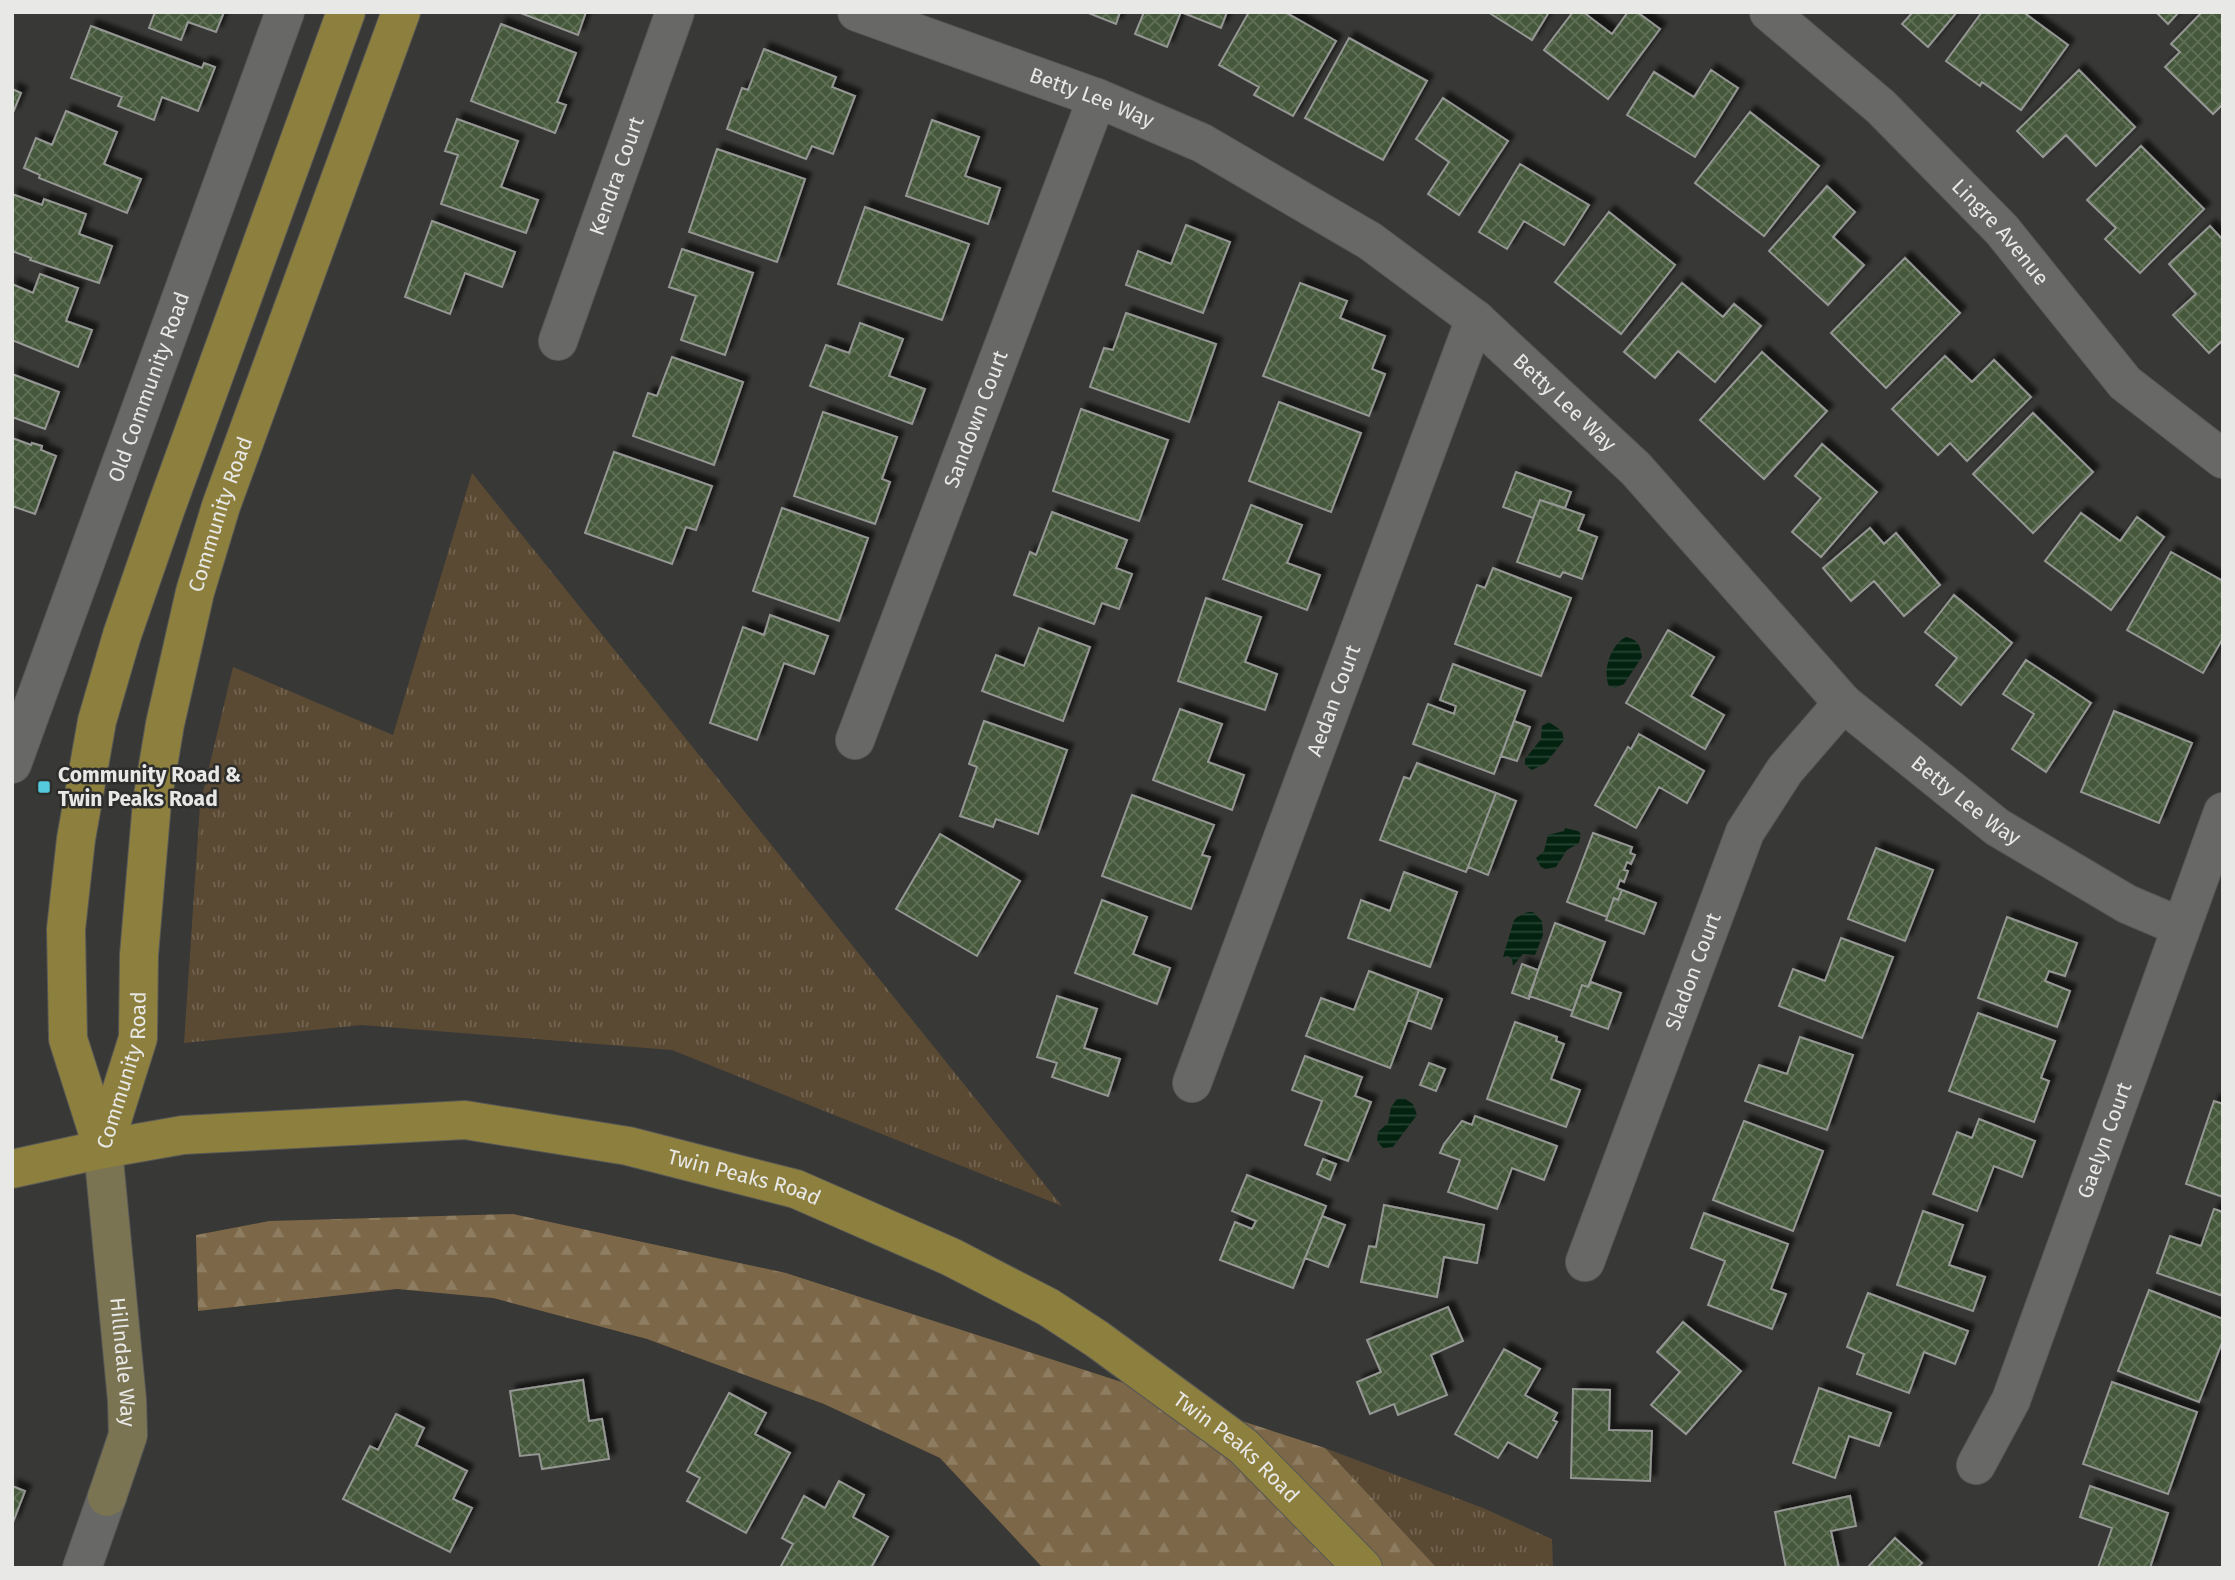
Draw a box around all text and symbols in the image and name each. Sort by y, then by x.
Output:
street label: Betty Lee Way [1026,62,1159,134]
street label: Kendra Court [584,113,650,239]
street label: Lingre Avenue [1946,174,2054,291]
street label: Old Community Road [102,288,195,486]
street label: Sandown Court [938,346,1014,491]
street label: Betty Lee Way [1508,348,1622,457]
street label: Community Road [183,433,258,595]
street label: Aedan Court [1301,641,1366,760]
street label: Betty Lee Way [1906,750,2026,851]
place label: Community Road & Twin Peaks Road [58,762,241,812]
marker: Community Road & Twin Peaks Road [36,779,52,795]
street label: Sladon Court [1659,909,1727,1034]
street label: Community Road [91,991,152,1152]
street label: Gaelyn Court [2072,1078,2138,1202]
street label: Twin Peaks Road [665,1144,825,1211]
street label: Hillndale Way [104,1296,141,1428]
street label: Twin Peaks Road [1168,1386,1305,1508]

